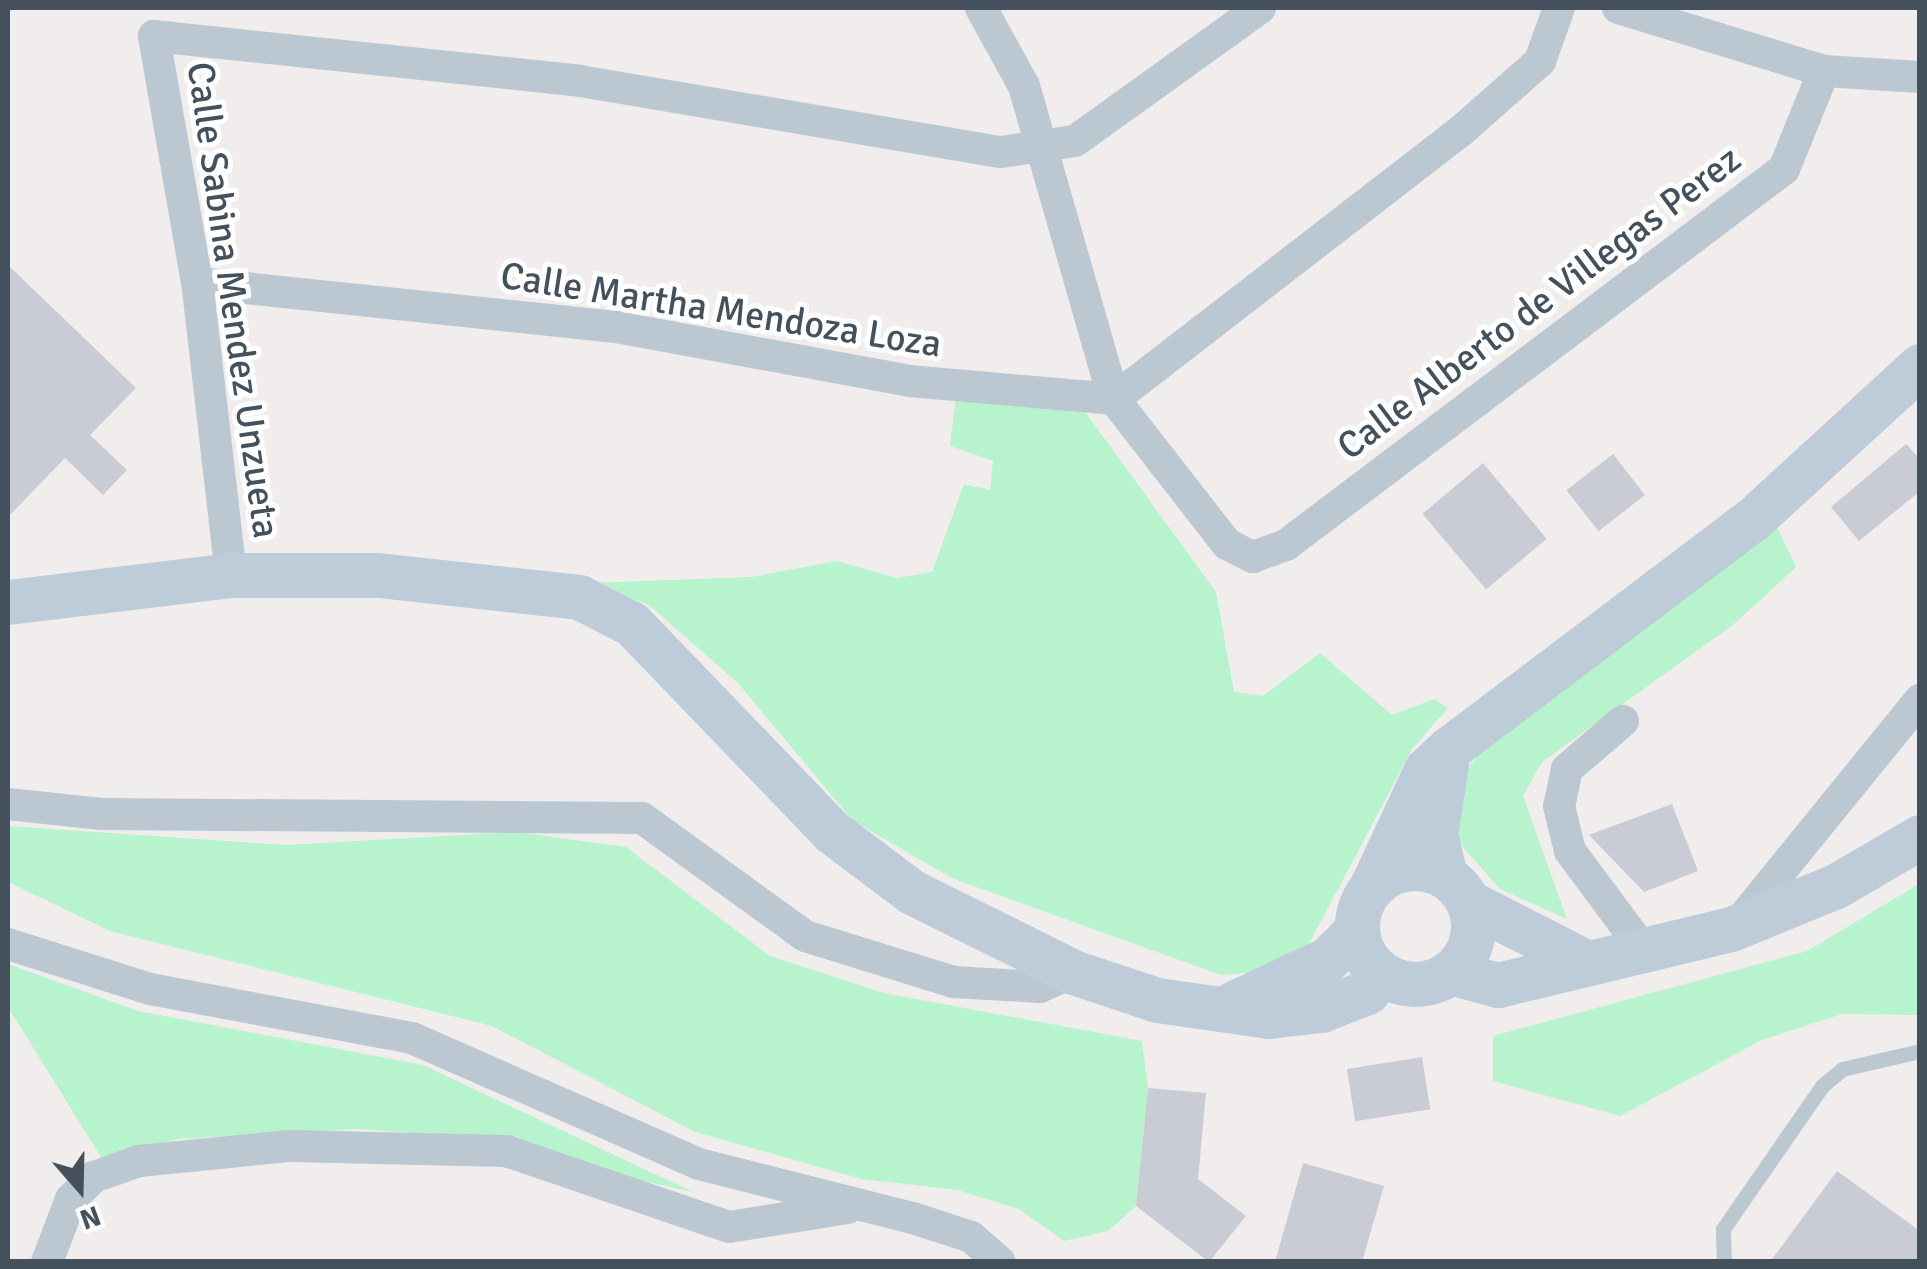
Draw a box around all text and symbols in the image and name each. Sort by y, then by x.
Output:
street label: Calle Sabina Mendez Unzueta [177,59,289,541]
street label: Calle Alberto de Villegas Perez [1328,136,1750,470]
street label: Calle Martha Mendoza Loza [497,253,945,367]
north arrow [30,1139,130,1239]
text: N [75,1198,105,1236]

